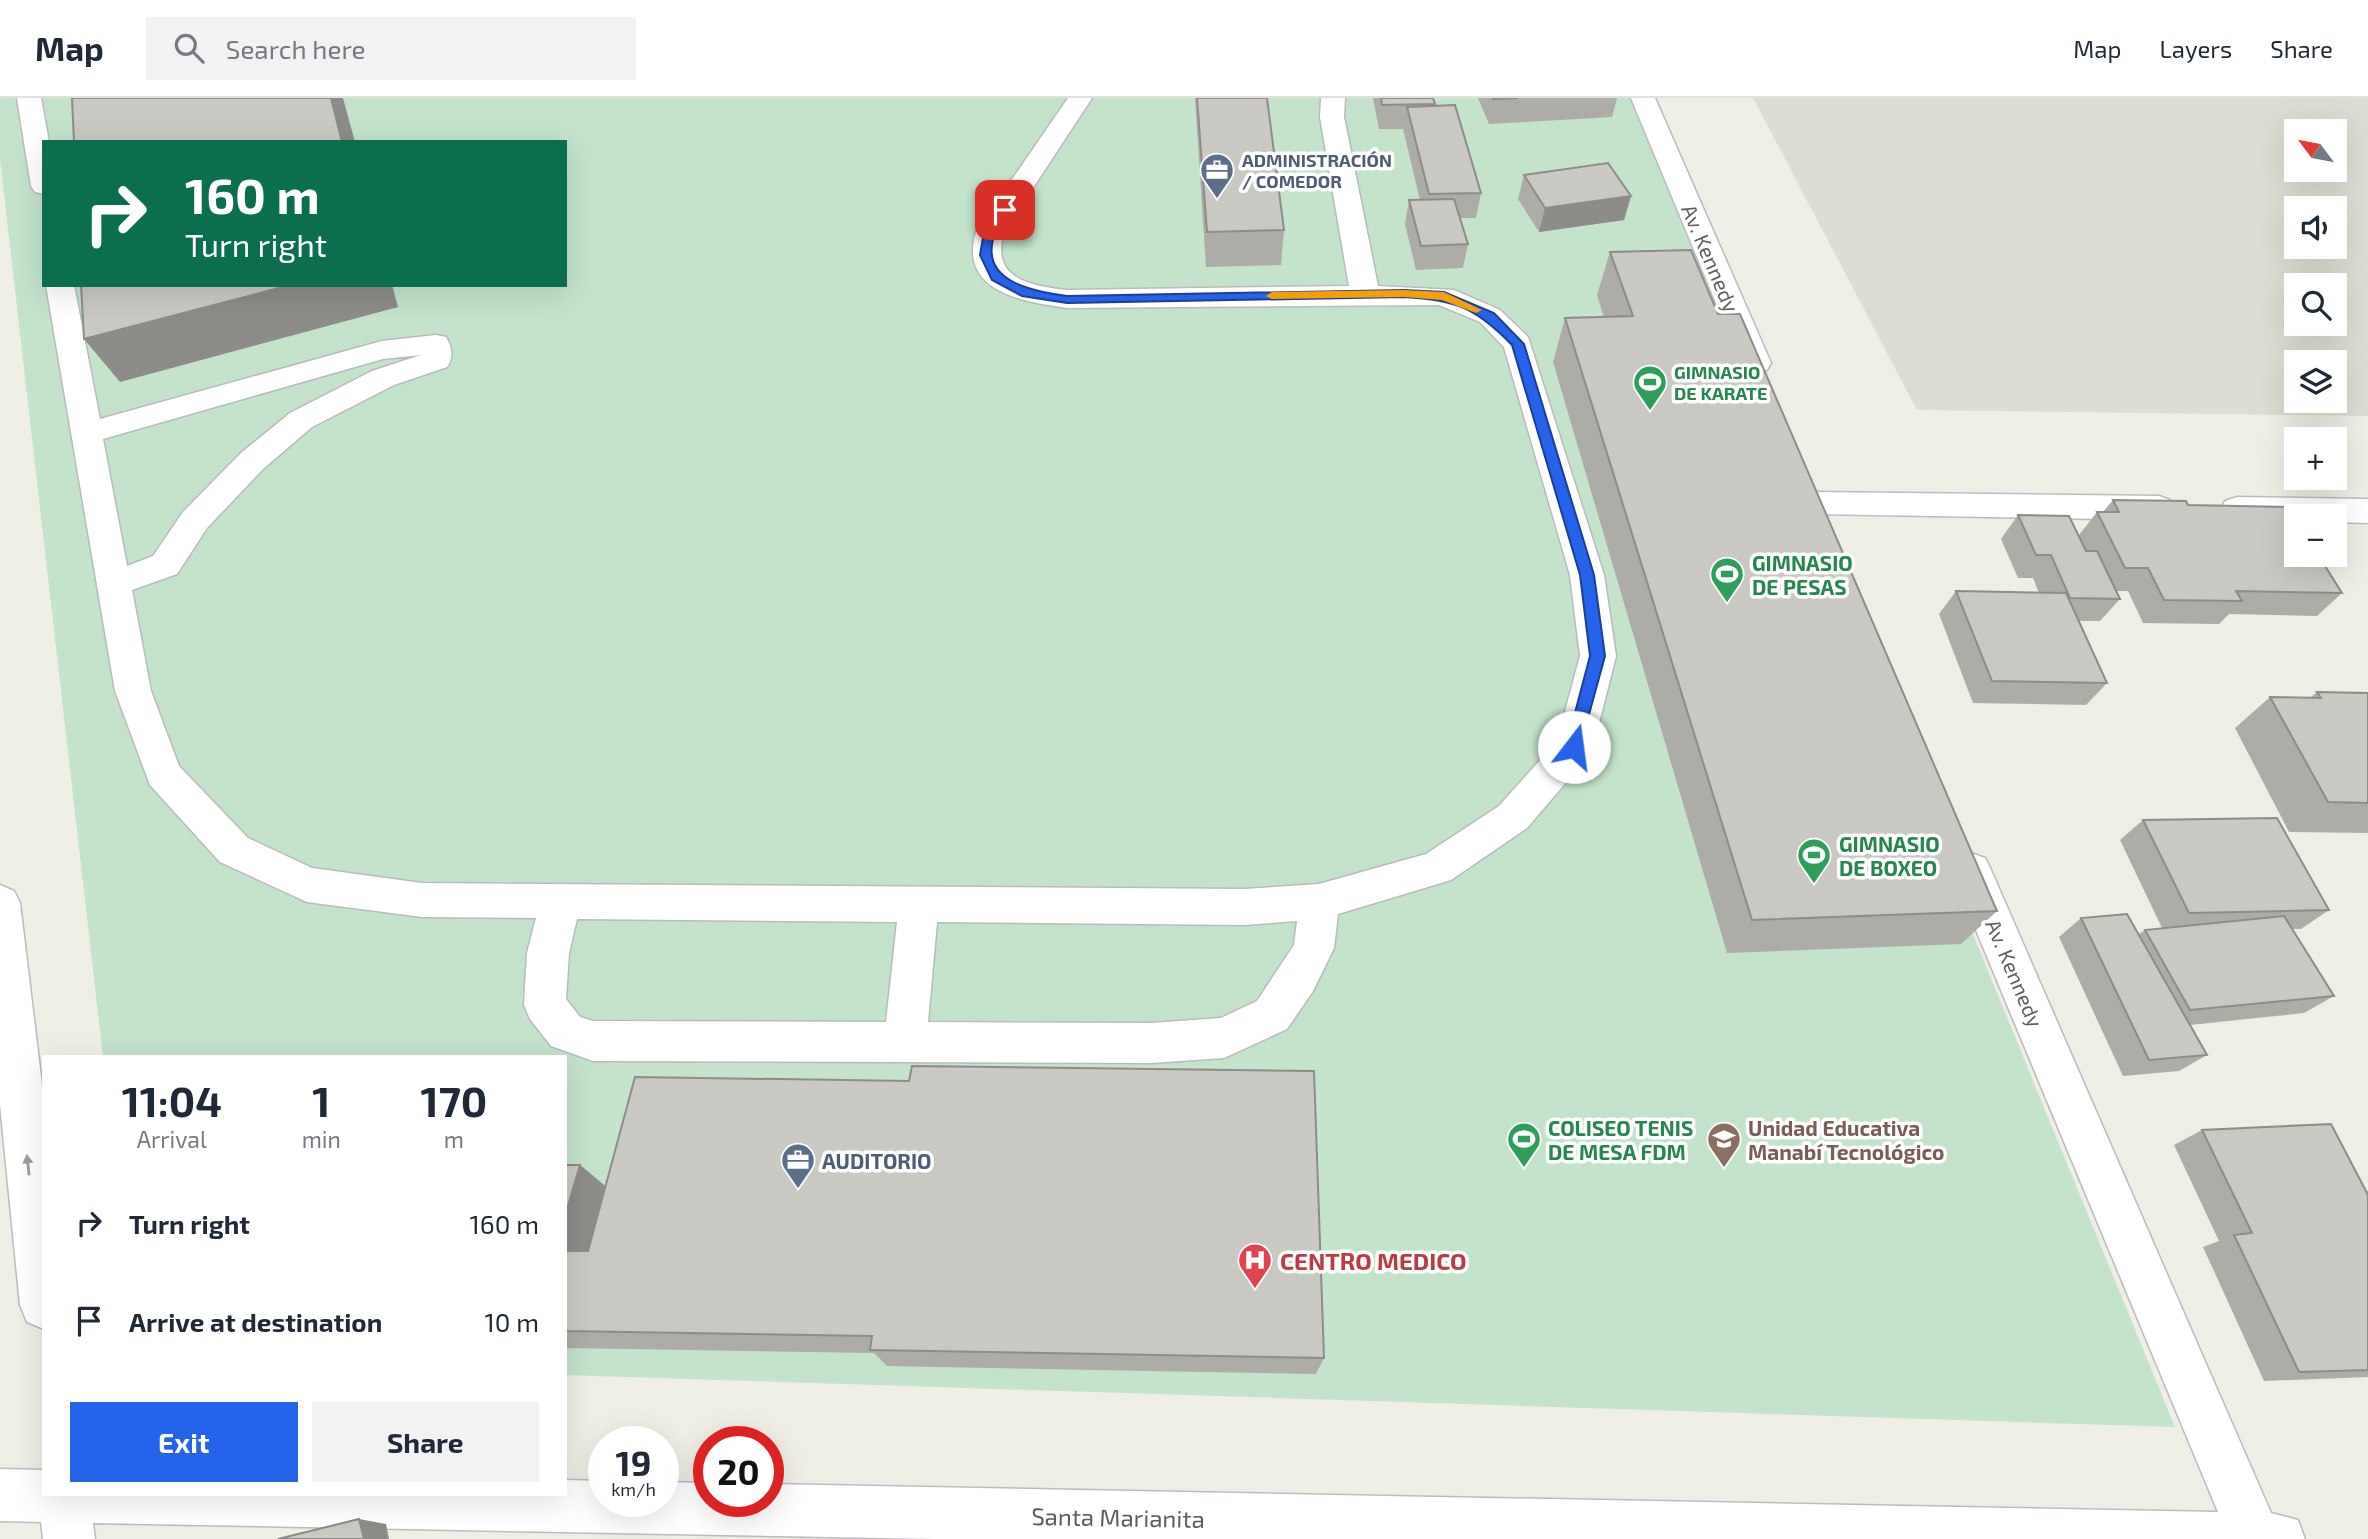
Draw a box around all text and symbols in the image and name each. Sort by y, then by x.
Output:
search box [146,17,636,80]
text: Map [35,28,104,68]
icon: search [170,29,208,67]
text: Search here [226,33,365,64]
text: Map [2073,34,2121,63]
text: Layers [2159,34,2232,63]
text: Share [2270,34,2333,63]
north arrow [2284,119,2347,182]
map controls [2284,119,2347,567]
place label: ADMINISTRACIÓN / COMEDOR [1242,149,1392,192]
office icon: ADMINISTRACIÓN / COMEDOR [1198,151,1236,200]
text: 160 m [185,165,320,224]
icon: right [70,168,161,259]
pin [975,180,1035,240]
icon: arrive [986,191,1024,229]
button: sound [2284,196,2347,259]
street label: Av. Kennedy [1677,200,1745,316]
text: Turn right [185,225,327,263]
button: search [2284,273,2347,336]
button: layers [2284,350,2347,413]
place label: GIMNASIO DE KARATE [1674,361,1767,404]
sports icon: GIMNASIO DE KARATE [1631,363,1669,412]
button: + [2284,427,2347,490]
button: − [2284,504,2347,567]
place label: GIMNASIO DE PESAS [1752,550,1853,599]
sports icon: GIMNASIO DE PESAS [1708,555,1746,604]
position arrow [1537,710,1611,784]
place label: GIMNASIO DE BOXEO [1839,831,1940,880]
sports icon: GIMNASIO DE BOXEO [1795,836,1833,885]
street label: Av. Kennedy [1981,915,2049,1031]
text: 11:04 [122,1075,222,1125]
text: 1 [312,1075,330,1125]
text: 170 [420,1075,487,1125]
place label: COLISEO TENIS DE MESA FDM [1548,1115,1693,1164]
place label: Unidad Educativa Manabí Tecnológico [1748,1115,1944,1164]
sports icon: COLISEO TENIS DE MESA FDM [1505,1120,1543,1169]
school or university icon: Unidad Educativa Manabí Tecnológico [1705,1120,1743,1169]
text: Arrival [137,1125,207,1153]
text: min [302,1125,341,1153]
text: m [444,1125,464,1153]
office icon: AUDITORIO [779,1141,817,1190]
place label: AUDITORIO [822,1148,932,1173]
one-way arrow [23,1153,34,1175]
icon: right [70,1204,108,1242]
text: Turn right [129,1208,250,1239]
text: 160 m [470,1208,539,1239]
hospital icon: CENTRO MEDICO [1236,1241,1274,1290]
place label: CENTRO MEDICO [1280,1246,1467,1275]
icon: arrive [70,1302,108,1340]
text: Arrive at destination [129,1306,382,1337]
text: 10 m [484,1306,539,1337]
button: Exit [70,1402,298,1482]
button: Share [312,1402,539,1482]
speed limit sign: 20 [693,1426,784,1517]
text: 19 [616,1441,651,1483]
text: km/h [611,1478,656,1500]
street label: Santa Marianita [1031,1501,1205,1533]

